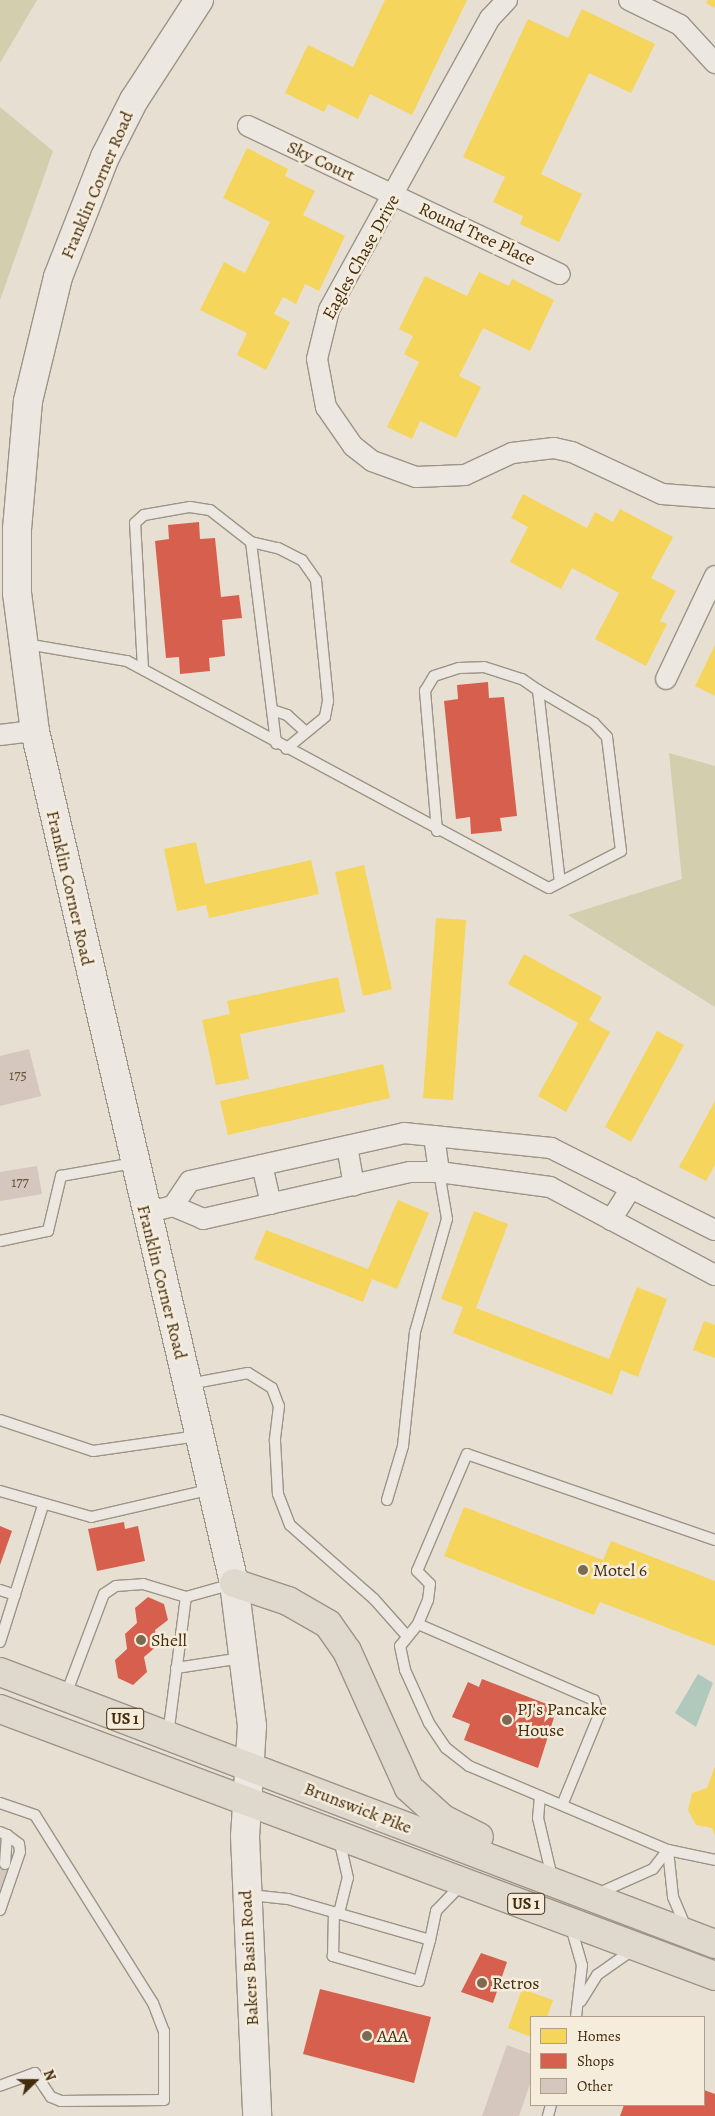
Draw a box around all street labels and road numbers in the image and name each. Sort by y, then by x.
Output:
street label: Franklin Corner Road [56,108,138,262]
street label: Sky Court [284,136,358,186]
street label: Eagles Chase Drive [318,191,404,323]
street label: Round Tree Place [415,198,539,270]
street label: Franklin Corner Road [42,808,98,968]
street label: Franklin Corner Road [132,1203,192,1361]
road number: US 1 [105,1706,145,1732]
street label: Brunswick Pike [301,1778,415,1838]
street label: Bakers Basin Road [235,1890,263,2026]
road number: US 1 [506,1890,546,1918]

